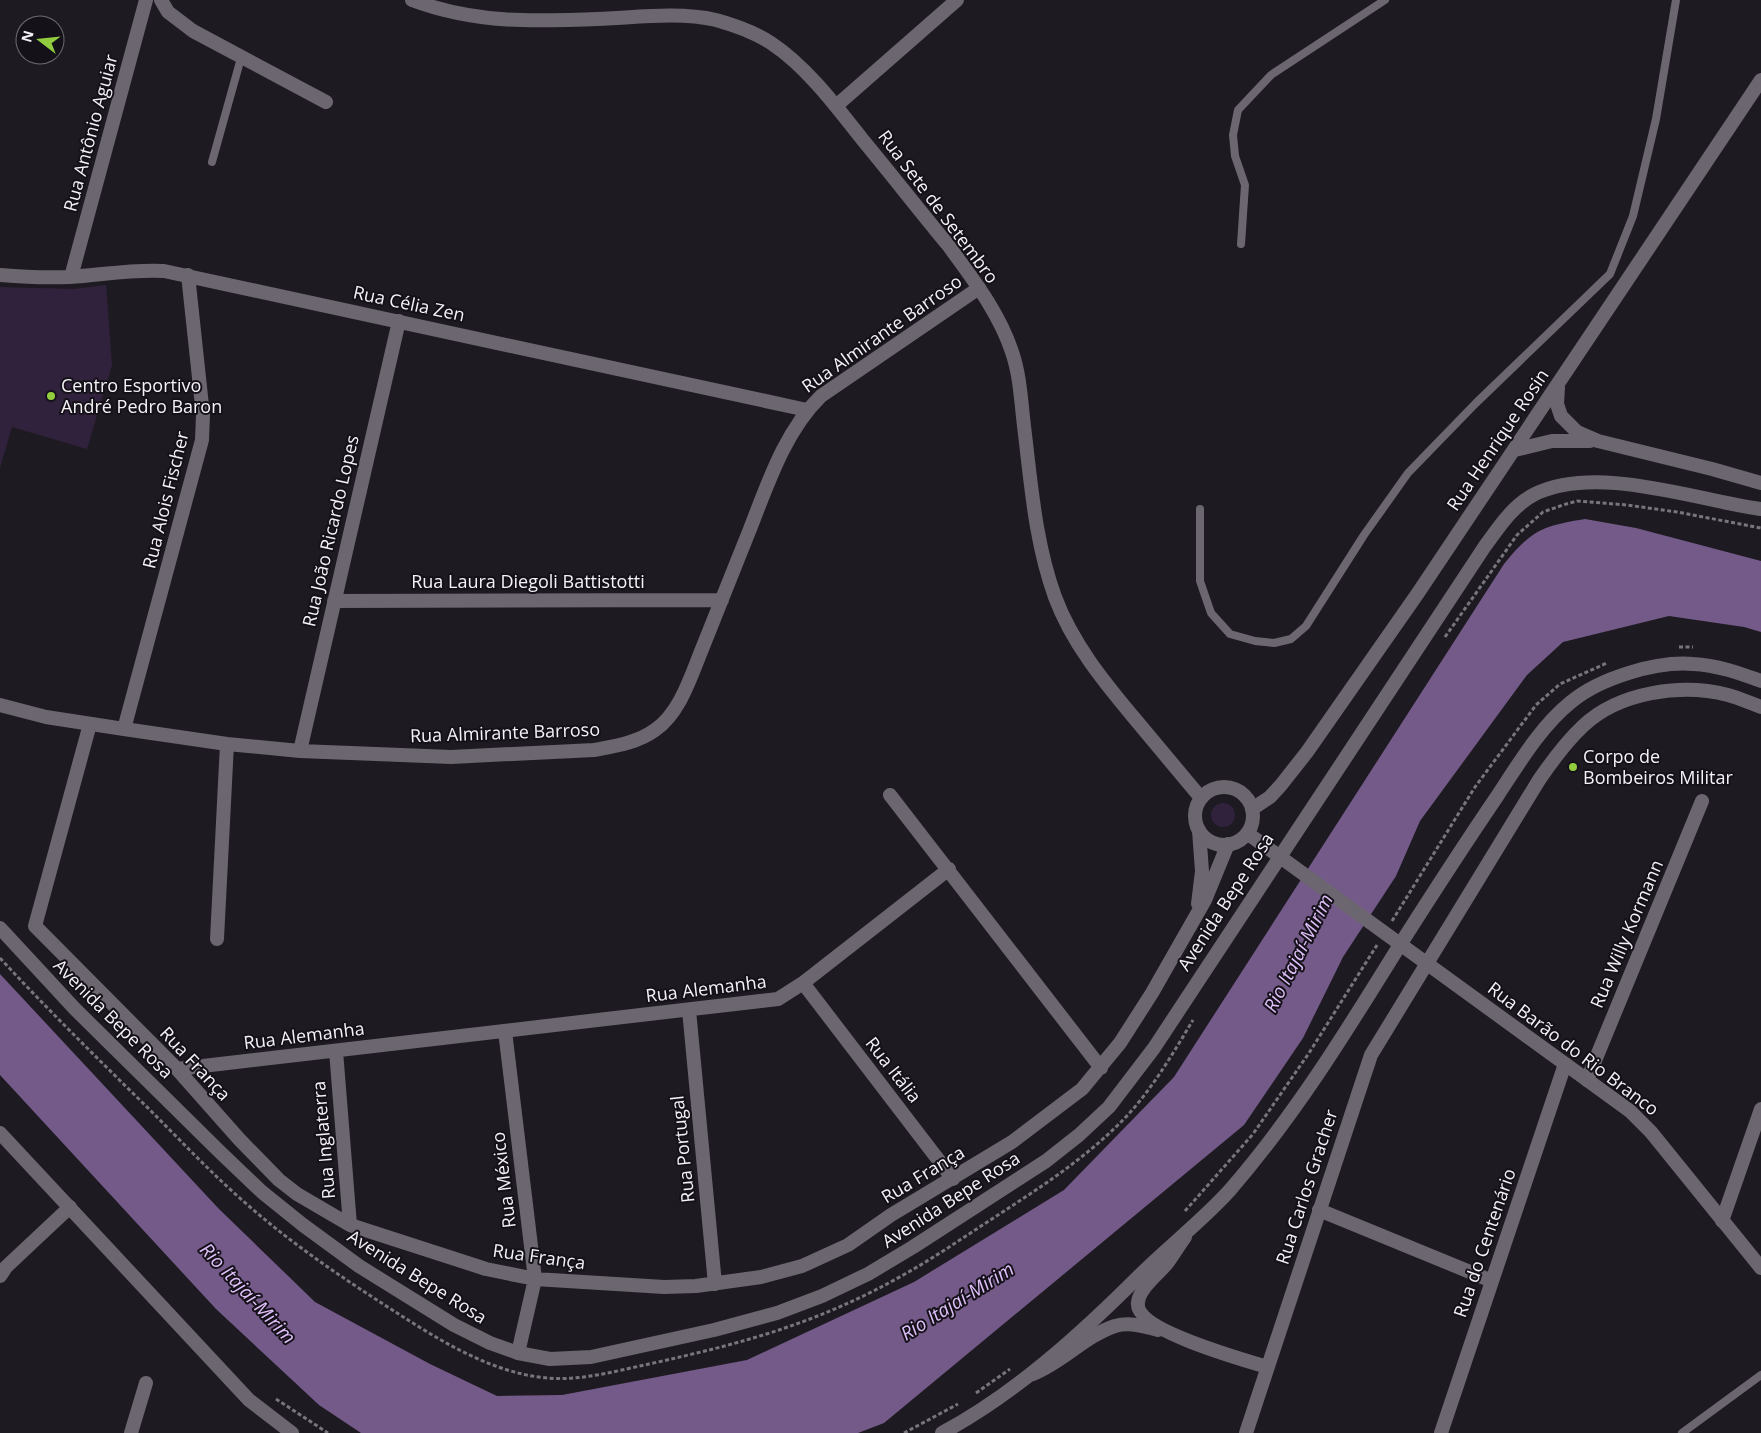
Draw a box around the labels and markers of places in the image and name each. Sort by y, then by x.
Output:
place label: Centro Esportivo André Pedro Baron [61,373,222,418]
marker: Centro Esportivo André Pedro Baron [45,390,57,402]
place label: Corpo de Bombeiros Militar [1583,744,1733,789]
marker: Corpo de Bombeiros Militar [1567,761,1579,773]

